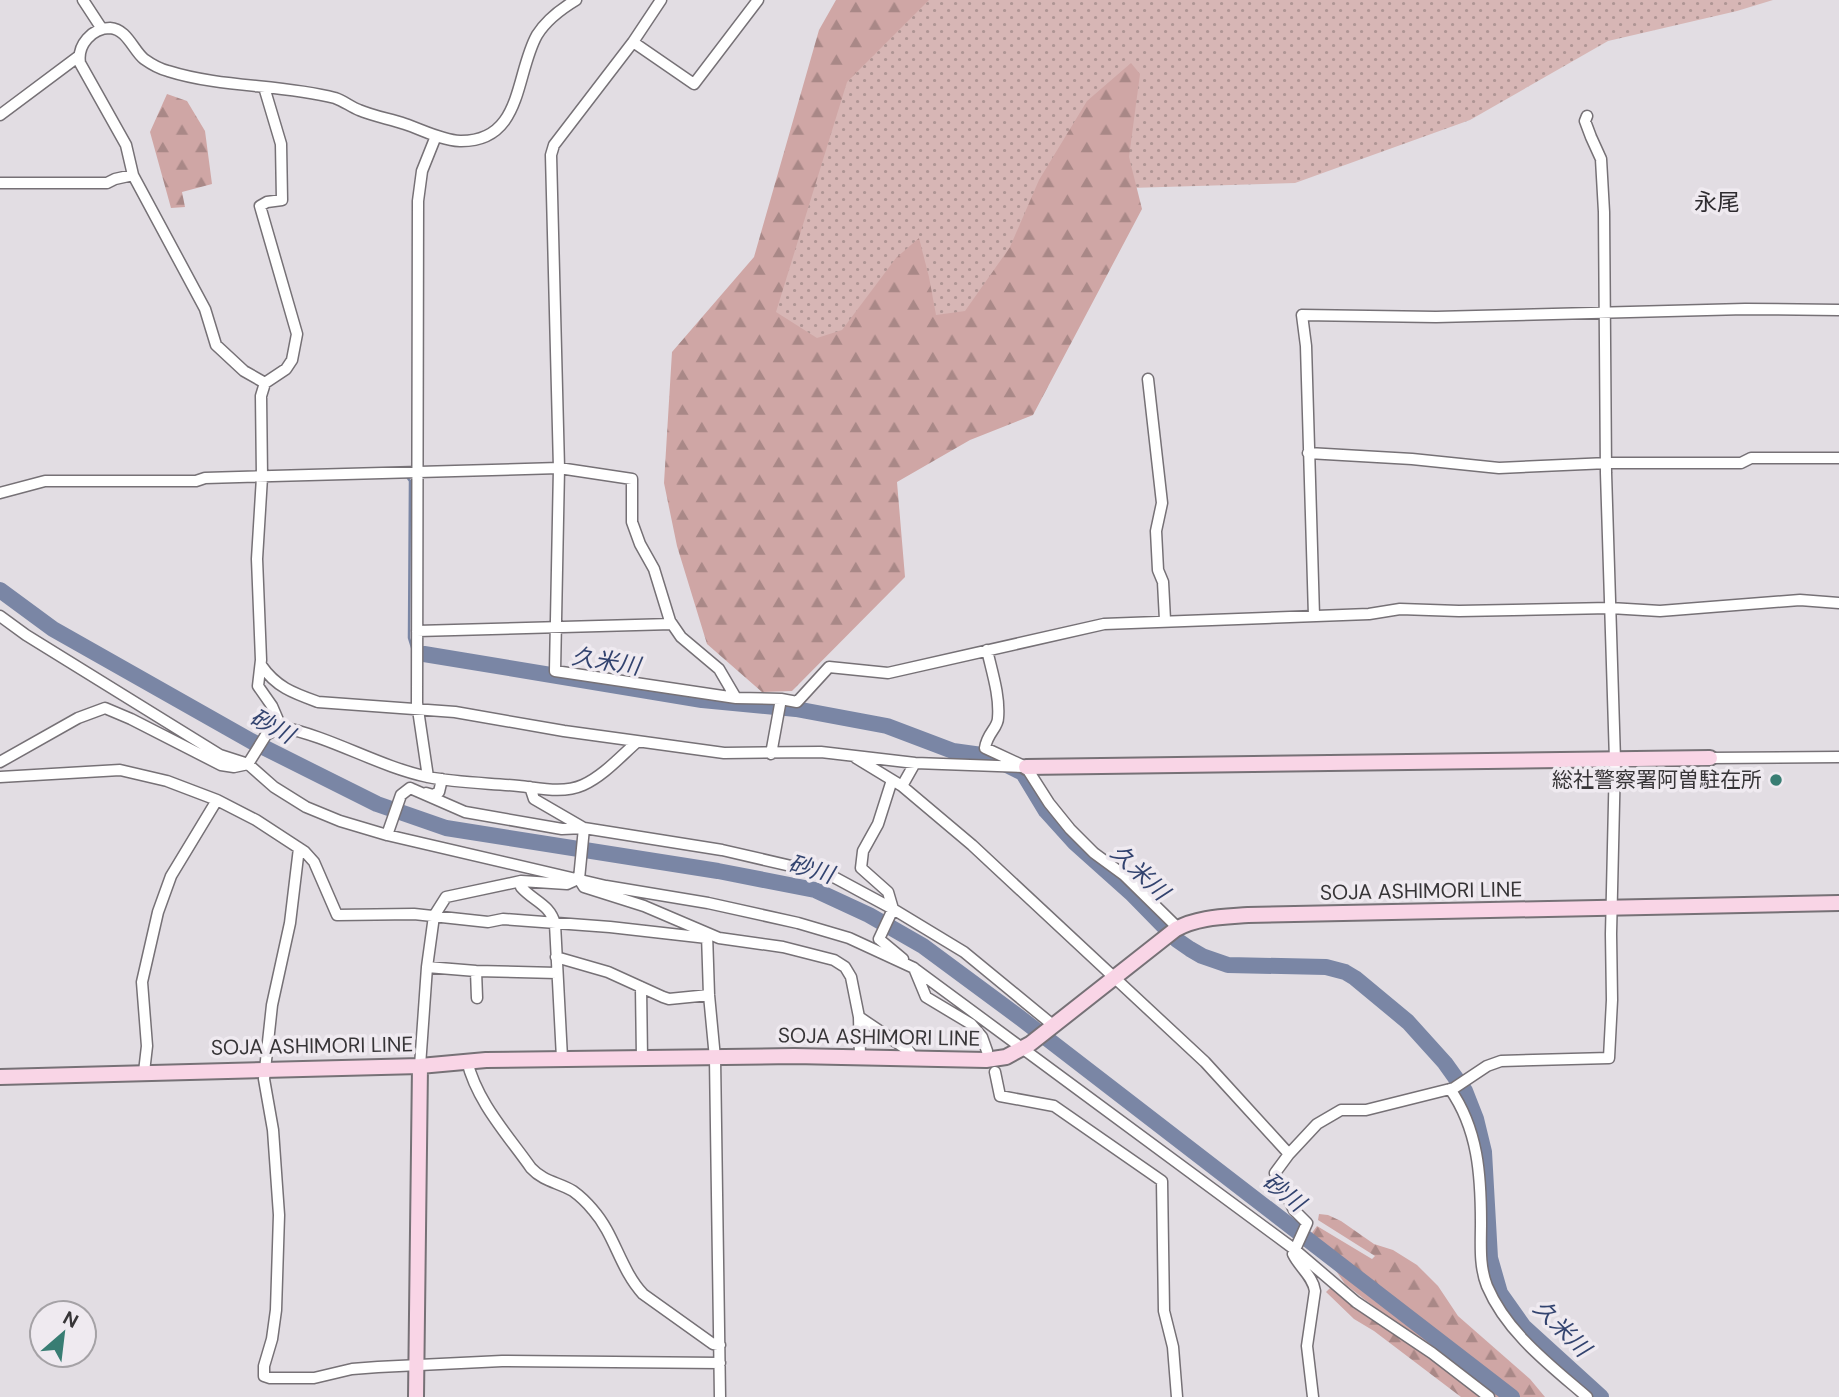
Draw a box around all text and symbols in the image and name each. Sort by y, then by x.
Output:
district label: 永尾 [1694,187,1740,217]
water label: 久米川 [570,641,645,682]
water label: 砂川 [245,702,302,751]
place label: 総社警察署阿曽駐在所 [1552,766,1762,794]
marker: 総社警察署阿曽駐在所 [1768,772,1784,788]
water label: 久米川 [1105,838,1178,909]
water label: 砂川 [785,848,840,891]
street label: SOJA ASHIMORI LINE [1320,875,1522,907]
street label: SOJA ASHIMORI LINE [778,1021,980,1053]
street label: SOJA ASHIMORI LINE [211,1030,413,1062]
water label: 砂川 [1257,1166,1314,1220]
water label: 久米川 [1527,1293,1599,1365]
north arrow [28,1299,98,1369]
text: N [59,1305,83,1334]

